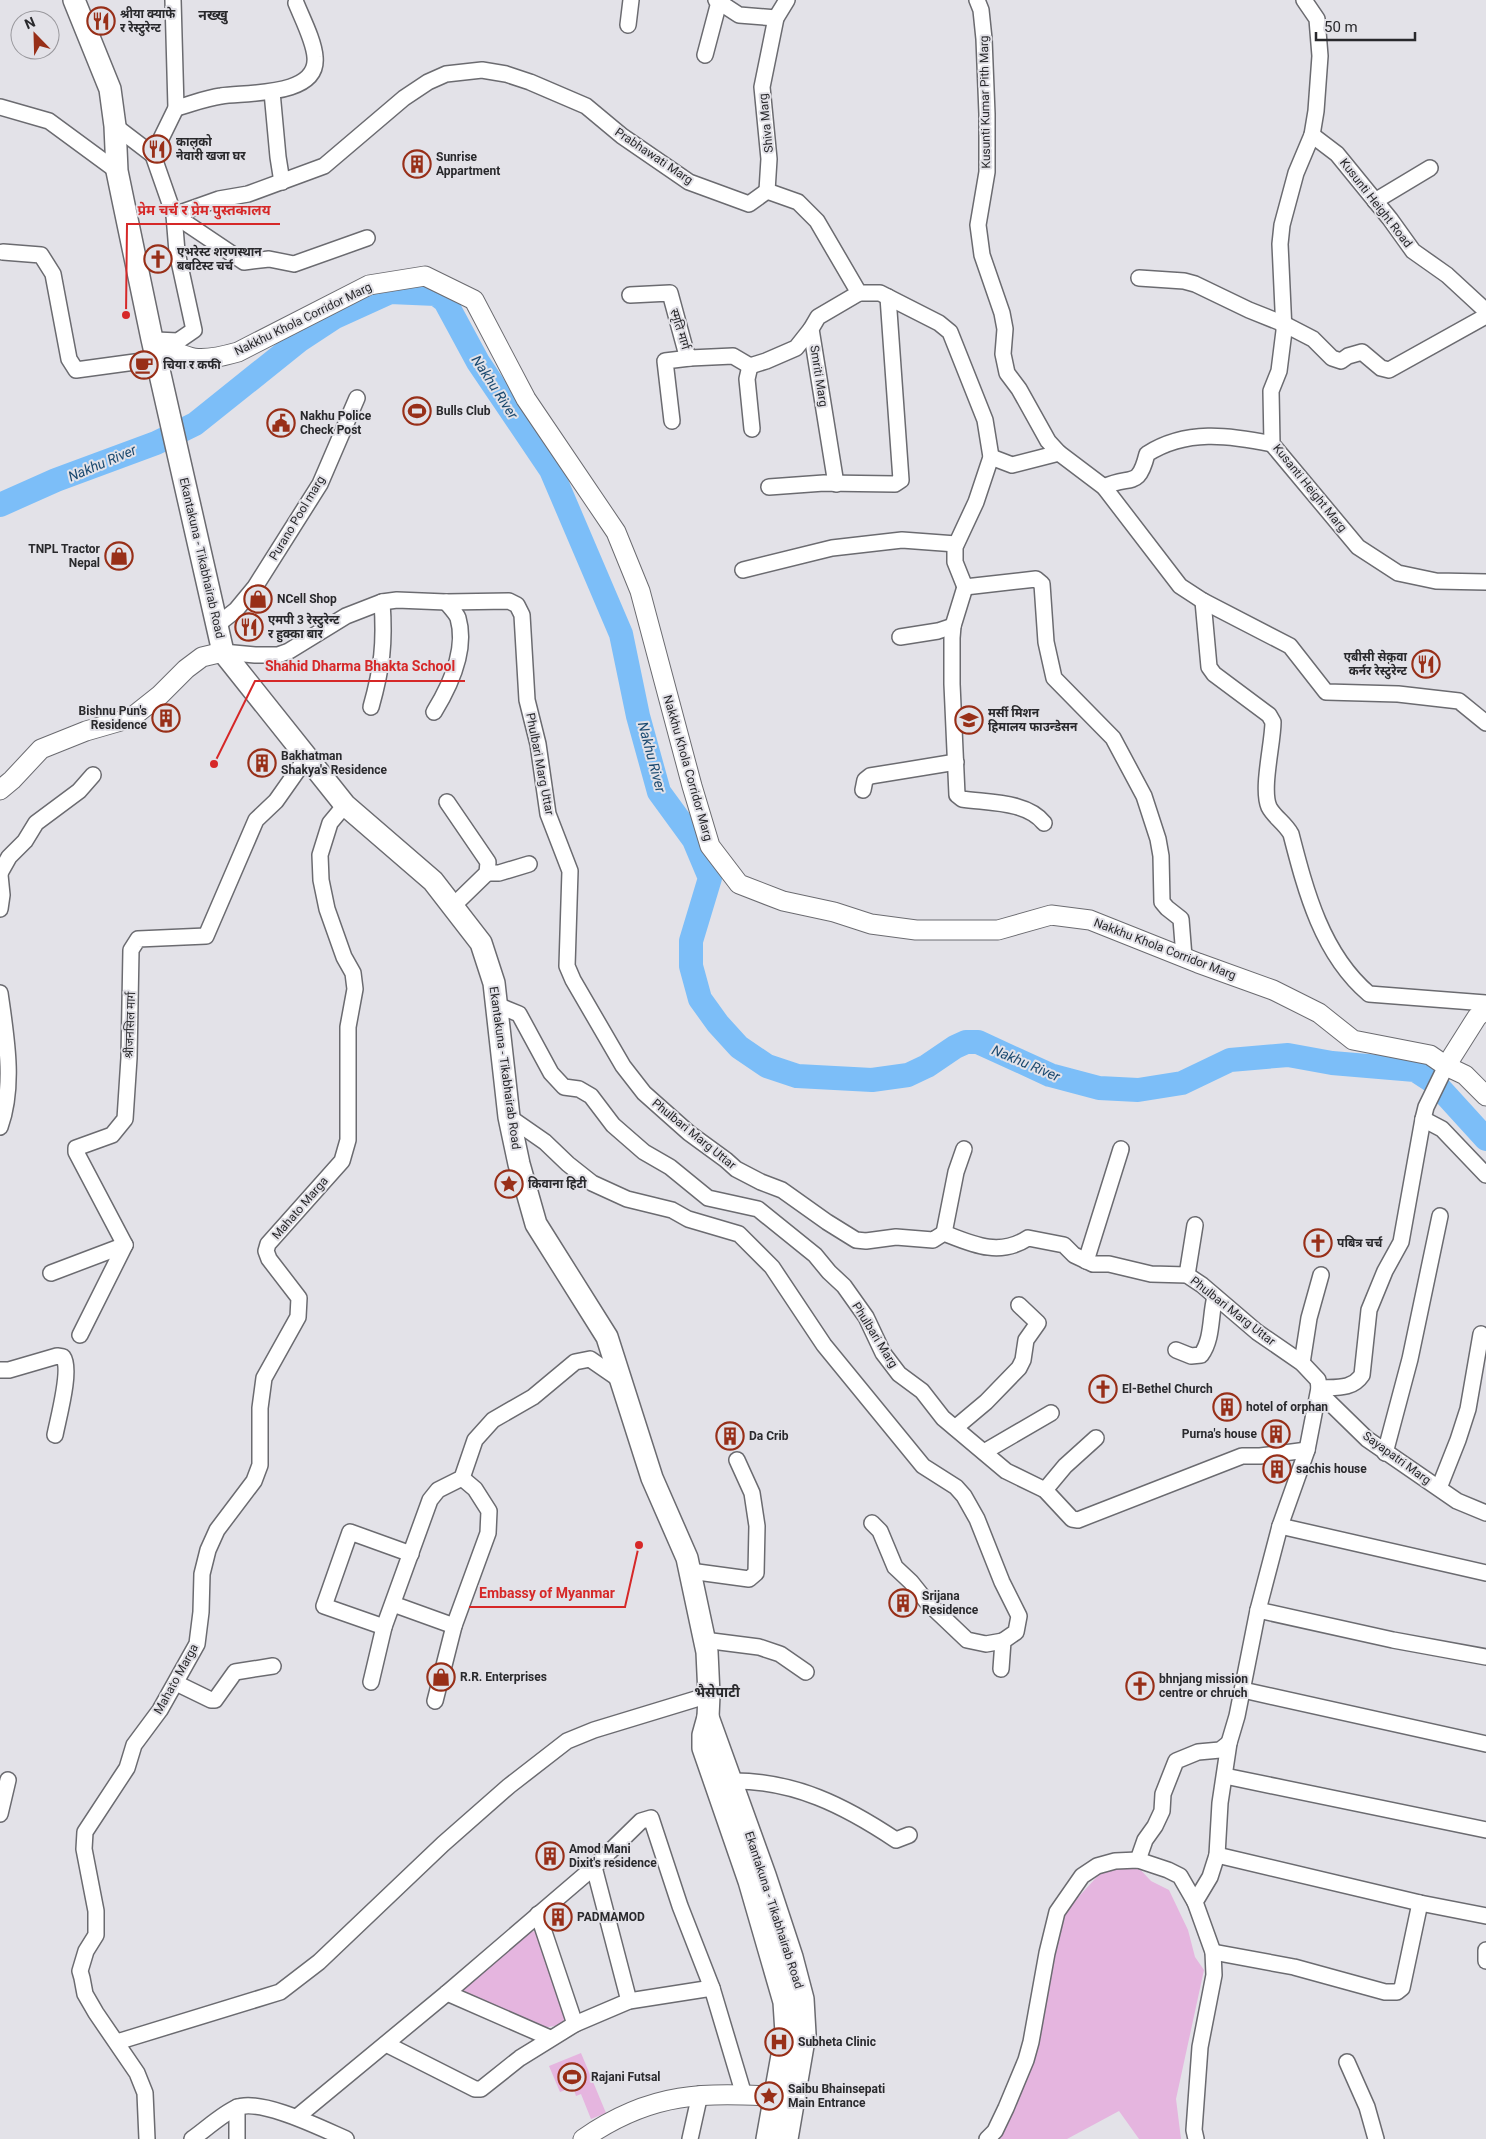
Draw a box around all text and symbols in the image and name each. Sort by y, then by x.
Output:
restaurant icon: श्रीया क्याफे र रेस्टुरेन्ट [86,6,116,36]
place label: श्रीया क्याफे र रेस्टुरेन्ट [120,6,176,37]
district label: नख्खु [198,7,229,25]
north arrow [10,10,60,60]
scale bar [1316,10,1415,42]
text: N [22,14,38,32]
text: 50 m [1324,18,1358,36]
street label: Kusunti Kumar Pith Marg [977,35,993,169]
street label: Shiva Marg [756,93,776,153]
street label: Prabhawati Marg [612,125,696,187]
restaurant icon: कालुको नेवारी खजा घर [142,134,172,164]
place label: कालुको नेवारी खजा घर [176,134,246,163]
building icon: Sunrise Appartment [402,149,432,179]
place label: Sunrise Appartment [436,150,500,178]
street label: Kusunti Height Road [1337,156,1415,250]
callout: प्रेम चर्च र प्रेम पुस्तकालय [127,195,280,224]
text: प्रेम चर्च र प्रेम पुस्तकालय [137,201,272,220]
church icon: एभरेस्ट शरणस्थान बबटिस्ट चर्च [143,244,173,274]
place label: एभरेस्ट शरणस्थान बबटिस्ट चर्च [177,244,262,273]
street label: Nakkhu Khola Corridor Marg [232,280,374,358]
street label: स्मृति मार्ग [667,307,694,352]
street label: Smriti Marg [807,344,831,408]
cafe icon: चिया र कफी [129,350,159,380]
water label: Nakhu River [469,352,522,422]
place label: चिया र कफी [163,357,221,372]
sports icon: Bulls Club [402,396,432,426]
place label: Bulls Club [436,404,491,418]
public building icon: Nakhu Police Check Post [266,408,296,438]
place label: Nakhu Police Check Post [300,409,372,437]
water label: Nakhu River [66,441,139,484]
street label: Kusanti Height Marg [1270,441,1350,535]
street label: Purano Pool marg [266,473,328,563]
street label: Ekantakuna - Tikabhairab Road [177,476,227,640]
shop icon: TNPL Tractor Nepal [104,541,134,571]
place label: TNPL Tractor Nepal [28,542,101,570]
shop icon: NCell Shop [243,584,273,614]
place label: NCell Shop [277,592,337,606]
restaurant icon: एमपी 3 रेस्टुरेन्ट र हुक्का बार [234,612,264,642]
place label: एमपी 3 रेस्टुरेन्ट र हुक्का बार [268,612,340,643]
place label: एबीसी सेकुवा कर्नर रेस्टुरेन्ट [1344,649,1408,680]
restaurant icon: एबीसी सेकुवा कर्नर रेस्टुरेन्ट [1411,649,1441,679]
callout: Shahid Dharma Bhakta School [255,652,465,681]
text: Shahid Dharma Bhakta School [265,658,455,674]
street label: Nakkhu Khola Corridor Marg [660,694,716,842]
building icon: Bishnu Pun's Residence [151,703,181,733]
place label: Bishnu Pun's Residence [79,704,148,732]
school or university icon: मर्सी मिशन हिमालय फाउन्डेसन [954,705,984,735]
place label: मर्सी मिशन हिमालय फाउन्डेसन [988,705,1078,734]
street label: Phulbari Marg Uttar [523,712,557,816]
water label: Nakhu River [635,720,669,794]
building icon: Bakhatman Shakya's Residence [247,748,277,778]
place label: Bakhatman Shakya's Residence [281,749,387,777]
street label: Nakkhu Khola Corridor Marg [1092,915,1238,983]
street label: Ekantakuna - Tikabhairab Road [487,986,523,1150]
street label: श्रीजनसिल मार्ग [121,990,138,1058]
water label: Nakhu River [990,1042,1063,1085]
street label: Phulbari Marg Uttar [649,1096,739,1172]
place icon: किवाना हिटी [494,1169,524,1199]
street label: Mahato Marga [269,1174,331,1242]
place label: किवाना हिटी [528,1176,587,1191]
church icon: पबित्र चर्च [1303,1228,1333,1258]
place label: पबित्र चर्च [1337,1235,1383,1250]
street label: Phulbari Marg Uttar [1188,1274,1278,1348]
street label: Phulbari Marg [849,1300,901,1370]
church icon: El-Bethel Church [1088,1374,1118,1404]
place label: El-Bethel Church [1122,1382,1213,1396]
building icon: hotel of orphan [1212,1392,1242,1422]
place label: hotel of orphan [1246,1400,1328,1414]
building icon: Purna's house [1261,1419,1291,1449]
building icon: Da Crib [715,1421,745,1451]
place label: Purna's house [1182,1427,1258,1441]
place label: Da Crib [749,1429,789,1443]
street label: Sayapatri Marg [1360,1429,1434,1487]
building icon: sachis house [1262,1454,1292,1484]
place label: sachis house [1296,1462,1367,1476]
callout: Embassy of Myanmar [469,1578,625,1607]
text: Embassy of Myanmar [479,1585,615,1601]
building icon: Srijana Residence [888,1588,918,1618]
place label: Srijana Residence [922,1589,979,1617]
street label: Mahato Marga [151,1641,201,1717]
shop icon: R.R. Enterprises [426,1662,456,1692]
place label: R.R. Enterprises [460,1670,547,1684]
church icon: bhnjang mission centre or chruch [1125,1671,1155,1701]
place label: bhnjang mission centre or chruch [1159,1672,1248,1700]
district label: भैसेपाटी [694,1683,741,1700]
street label: Ekantakuna - Tikabhairab Road [742,1830,806,1990]
building icon: Amod Mani Dixit's residence [535,1841,565,1871]
place label: Amod Mani Dixit's residence [569,1842,657,1870]
building icon: PADMAMOD [543,1902,573,1932]
place label: PADMAMOD [577,1910,645,1924]
hospital icon: Subheta Clinic [764,2027,794,2057]
place label: Subheta Clinic [798,2035,876,2049]
sports icon: Rajani Futsal [557,2062,587,2092]
place label: Rajani Futsal [591,2070,661,2084]
place icon: Saibu Bhainsepati Main Entrance [754,2081,784,2111]
place label: Saibu Bhainsepati Main Entrance [788,2082,885,2110]

